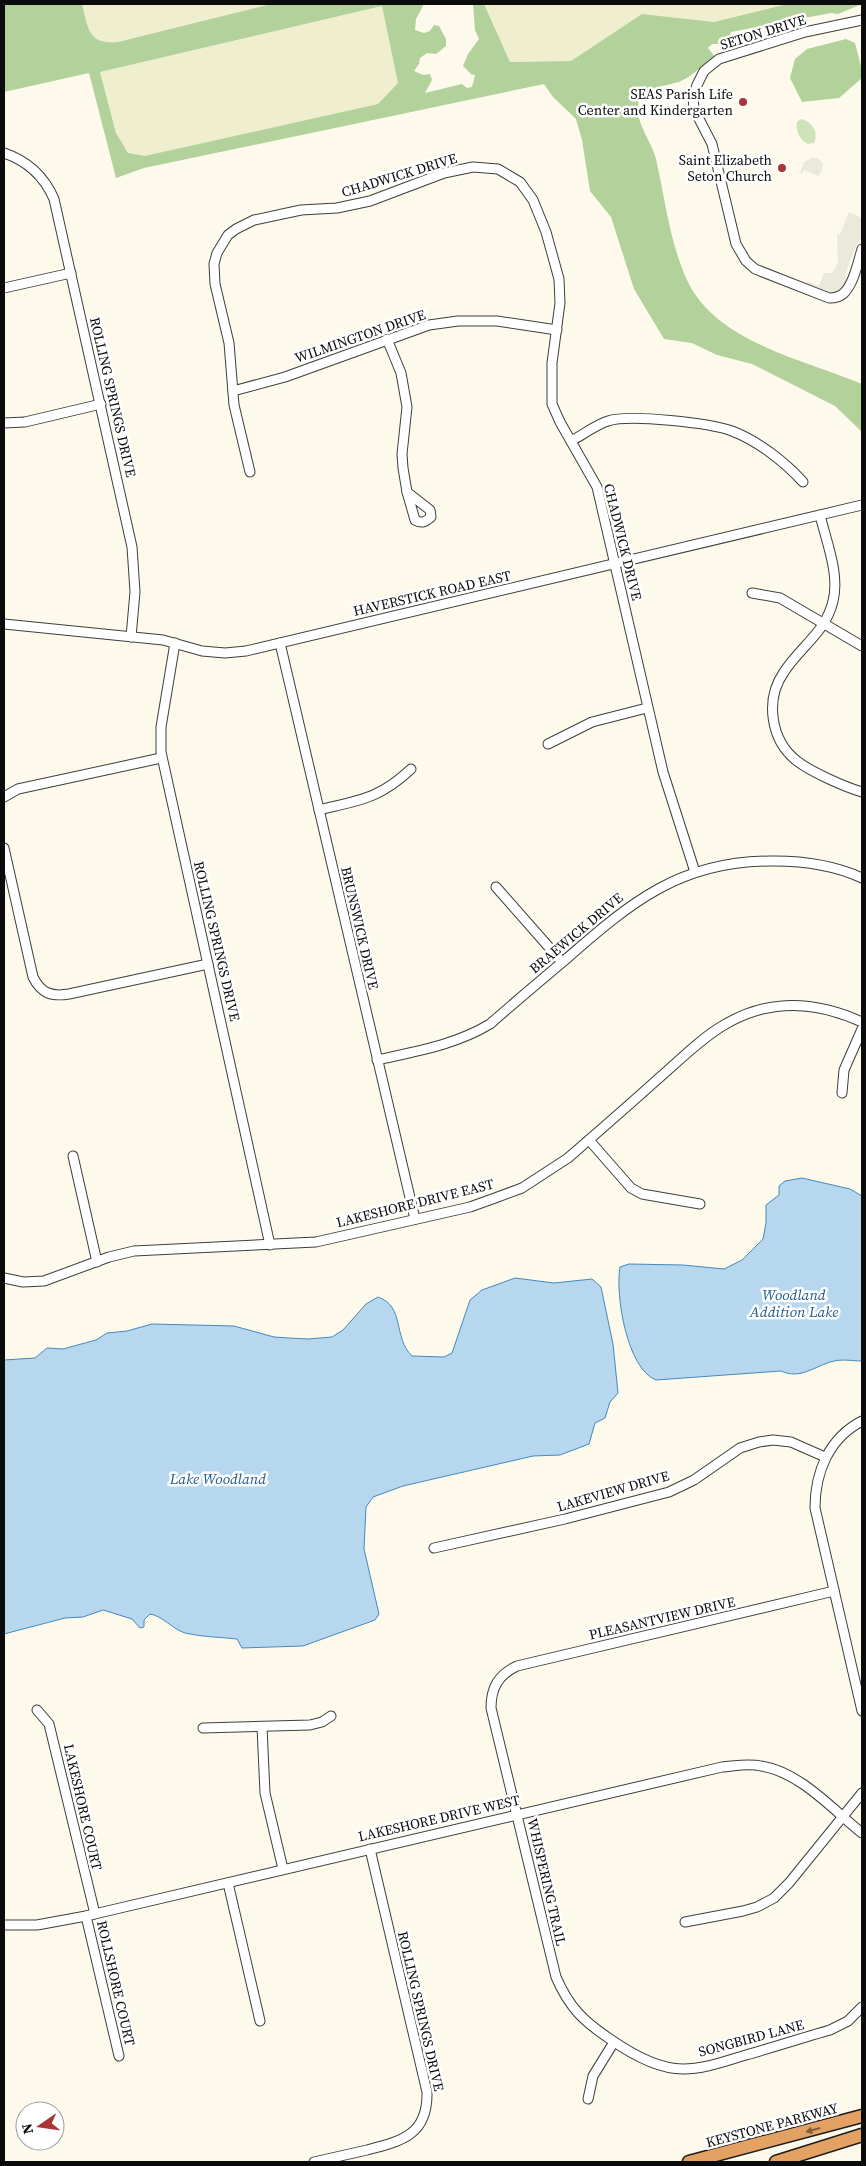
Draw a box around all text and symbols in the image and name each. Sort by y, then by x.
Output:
street label: SETON DRIVE [718,9,808,55]
place label: SEAS Parish Life Center and Kindergarten [578,84,734,120]
marker: SEAS Parish Life Center and Kindergarten [737,96,749,108]
street label: CHADWICK DRIVE [339,148,459,202]
place label: Saint Elizabeth Seton Church [679,150,772,186]
marker: Saint Elizabeth Seton Church [776,162,788,174]
street label: WILMINGTON DRIVE [292,304,428,368]
street label: ROLLING SPRINGS DRIVE [85,315,141,479]
street label: CHADWICK DRIVE [599,481,647,603]
street label: HAVERSTICK ROAD EAST [351,565,513,621]
street label: ROLLING SPRINGS DRIVE [189,859,245,1023]
street label: BRUNSWICK DRIVE [336,865,384,991]
street label: BRAEWICK DRIVE [525,888,627,978]
street label: LAKESHORE DRIVE EAST [334,1174,496,1232]
water label: Woodland Addition Lake [749,1284,838,1322]
street label: LAKEVIEW DRIVE [555,1465,671,1517]
water label: Lake Woodland [169,1468,266,1489]
street label: PLEASANTVIEW DRIVE [587,1591,737,1645]
street label: LAKESHORE COURT [59,1742,107,1873]
street label: LAKESHORE DRIVE WEST [356,1790,522,1846]
street label: WHISPERING TRAIL [523,1816,571,1948]
street label: ROLLSHORE COURT [92,1918,140,2048]
street label: ROLLING SPRINGS DRIVE [393,1929,449,2093]
street label: SONGBIRD LANE [696,2014,806,2062]
street label: KEYSTONE PARKWAY [704,2098,841,2152]
north arrow [15,2101,65,2151]
text: N [16,2122,38,2136]
one-way arrow [806,2126,821,2134]

